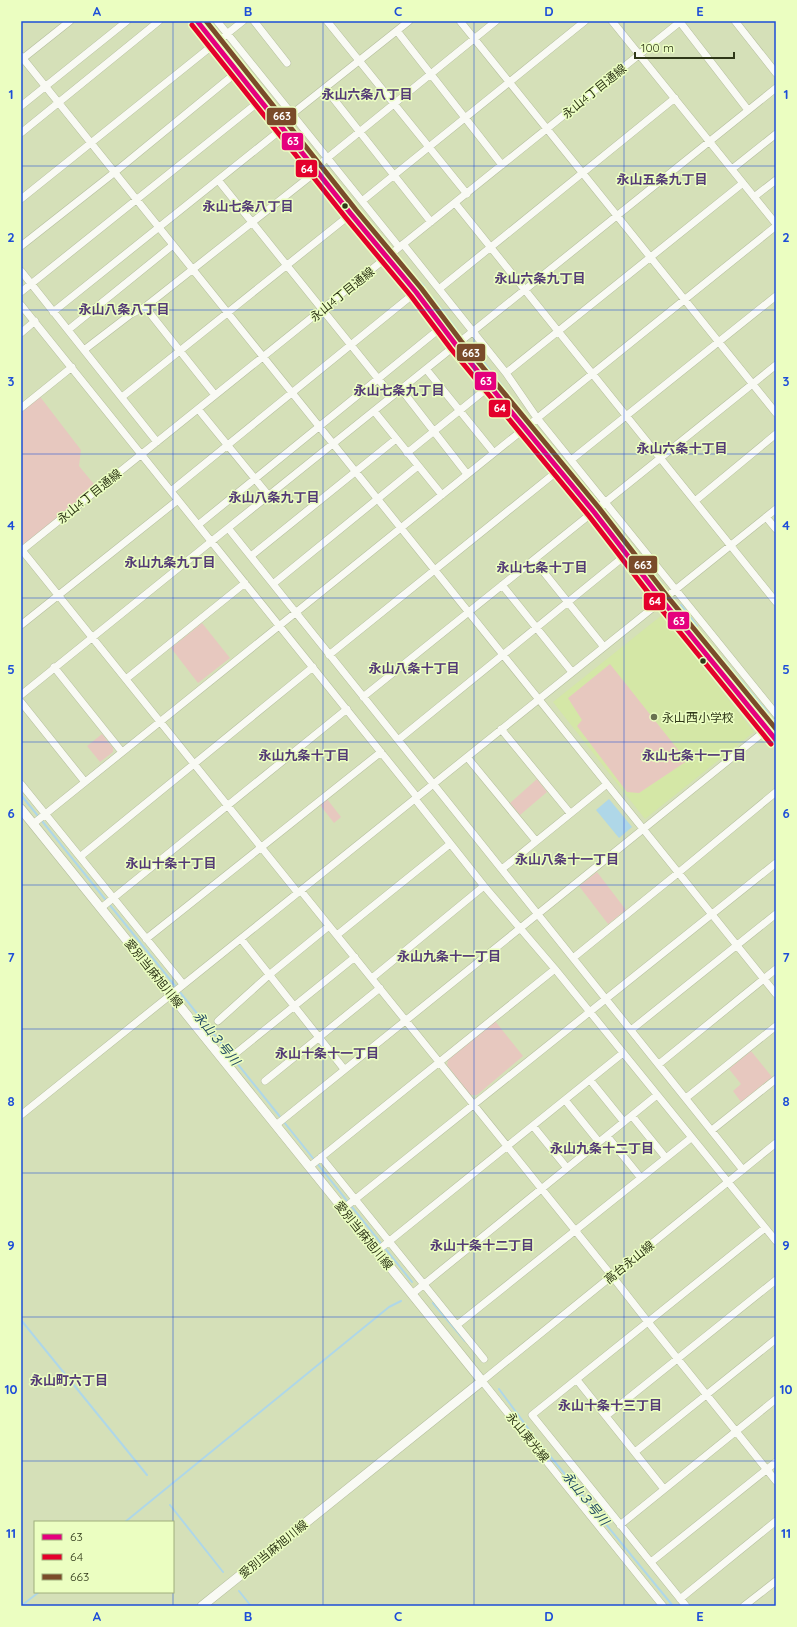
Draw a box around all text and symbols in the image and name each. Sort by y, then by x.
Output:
text: A [93,3,102,19]
text: B [244,3,252,19]
text: C [394,3,402,19]
text: D [544,3,554,19]
text: E [696,3,704,19]
scale bar [635,34,734,60]
text: 100 m [641,40,674,55]
street label: 永山4丁目通線 [559,61,629,121]
text: 1 [8,86,14,102]
district label: 永山六条八丁目 [321,86,413,102]
text: 1 [783,86,789,102]
line badge: 663 [266,107,297,126]
text: 663 [273,109,291,123]
line badge: 63 [281,132,304,151]
text: 63 [287,134,299,148]
line badge: 64 [295,159,318,178]
text: 64 [301,162,314,176]
district label: 永山五条九丁目 [616,171,708,187]
district label: 永山七条八丁目 [202,198,294,214]
unlabelled marker [340,201,350,211]
text: 2 [7,229,15,245]
text: 2 [782,229,790,245]
street label: 永山4丁目通線 [307,264,377,324]
district label: 永山六条九丁目 [494,270,586,286]
district label: 永山八条八丁目 [78,301,170,317]
line badge: 663 [456,343,486,362]
text: 663 [462,346,480,360]
line badge: 63 [474,371,497,391]
text: 3 [8,373,15,389]
text: 3 [783,373,790,389]
text: 63 [480,374,492,388]
district label: 永山七条九丁目 [353,382,445,398]
line badge: 64 [488,399,511,418]
text: 64 [494,401,507,415]
district label: 永山六条十丁目 [636,440,728,456]
street label: 永山4丁目通線 [54,466,124,526]
district label: 永山八条九丁目 [228,489,320,505]
text: 4 [7,517,15,533]
text: 4 [782,517,790,533]
district label: 永山九条九丁目 [124,554,216,570]
line badge: 663 [628,555,658,574]
text: 663 [634,558,652,572]
district label: 永山七条十丁目 [496,559,588,575]
line badge: 64 [643,592,666,611]
text: 64 [649,594,662,608]
line badge: 63 [667,611,690,630]
text: 63 [673,614,685,628]
unlabelled marker [698,656,708,666]
district label: 永山八条十丁目 [368,660,460,676]
text: 5 [7,661,15,677]
text: 5 [782,661,790,677]
place label: 永山西小学校 [662,710,734,725]
marker: 永山西小学校 [649,712,659,722]
district label: 永山九条十丁目 [258,747,350,763]
district label: 永山七条十一丁目 [642,747,746,763]
text: 6 [7,805,15,821]
text: 6 [782,805,790,821]
district label: 永山八条十一丁目 [515,851,619,867]
district label: 永山十条十丁目 [125,855,217,871]
street label: 愛別当麻旭川線 [122,936,186,1010]
district label: 永山九条十一丁目 [397,948,501,964]
text: 7 [7,949,15,965]
text: 7 [782,949,790,965]
water label: 永山３号川 [190,1008,245,1070]
district label: 永山十条十一丁目 [275,1045,379,1061]
text: 8 [7,1093,15,1109]
text: 8 [782,1093,790,1109]
district label: 永山九条十二丁目 [550,1140,654,1156]
street label: 愛別当麻旭川線 [332,1198,396,1272]
text: 9 [7,1237,15,1253]
district label: 永山十条十二丁目 [430,1237,534,1253]
street label: 高台永山線 [601,1237,657,1287]
text: 9 [782,1237,790,1253]
district label: 永山町六丁目 [30,1372,108,1388]
text: 10 [4,1381,18,1397]
text: 10 [779,1381,793,1397]
district label: 永山十条十三丁目 [558,1397,662,1413]
street label: 永山東光線 [503,1409,553,1465]
water label: 永山３号川 [559,1468,614,1530]
street label: 愛別当麻旭川線 [236,1517,310,1581]
legend [34,1521,174,1593]
text: 11 [6,1525,16,1541]
text: 11 [781,1525,791,1541]
text: 63 [70,1529,83,1544]
text: 64 [70,1549,83,1564]
text: 663 [70,1569,89,1584]
text: A [93,1608,102,1624]
text: B [244,1608,252,1624]
text: C [394,1608,402,1624]
text: D [544,1608,554,1624]
text: E [696,1608,704,1624]

